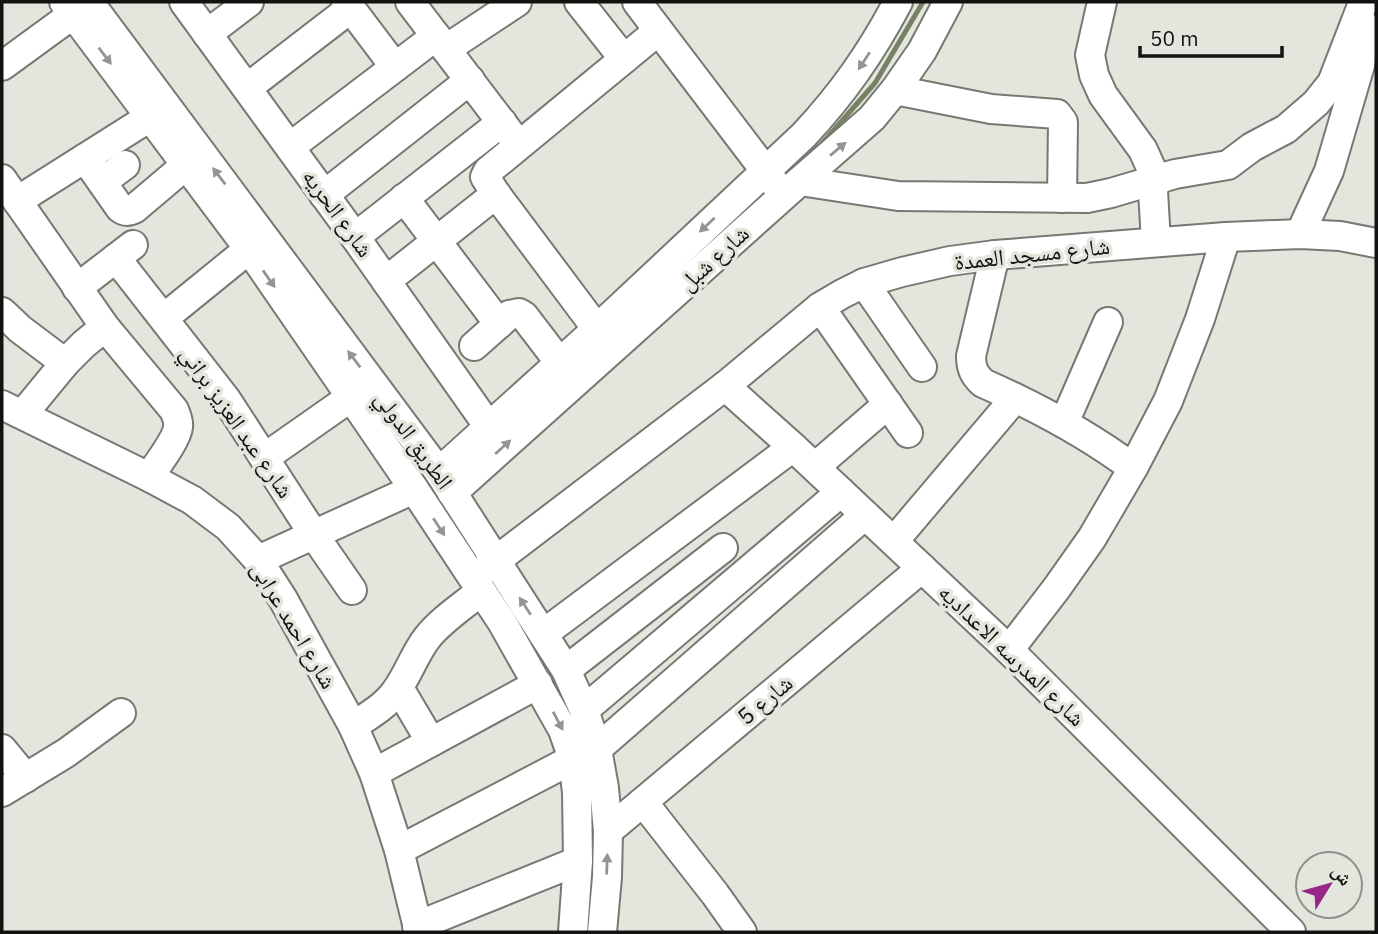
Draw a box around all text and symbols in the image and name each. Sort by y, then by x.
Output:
scale bar [1140,14,1282,58]
text: 50 m [1150,24,1199,52]
one-way arrow [97,47,112,65]
one-way arrow [858,51,871,70]
one-way arrow [829,142,846,157]
street label: شارع الحريه [296,162,381,263]
one-way arrow [212,167,226,185]
one-way arrow [699,216,716,233]
street label: شارع شبل [672,218,755,297]
street label: شارع مسجد العمدة [953,230,1111,277]
one-way arrow [262,269,275,288]
street label: شارع عبد العزيز براني [170,340,301,506]
one-way arrow [348,350,362,368]
street label: الطريق الدولي [365,384,461,498]
one-way arrow [494,439,512,455]
one-way arrow [432,518,446,536]
street label: شارع احمد عرابى [244,555,345,694]
street label: شارع المدرسه الاعداديه [932,576,1093,733]
one-way arrow [519,597,532,616]
street label: شارع 5 [731,668,799,732]
one-way arrow [552,711,564,731]
north arrow [1294,850,1364,920]
one-way arrow [602,853,613,875]
text: ش [1327,859,1358,890]

